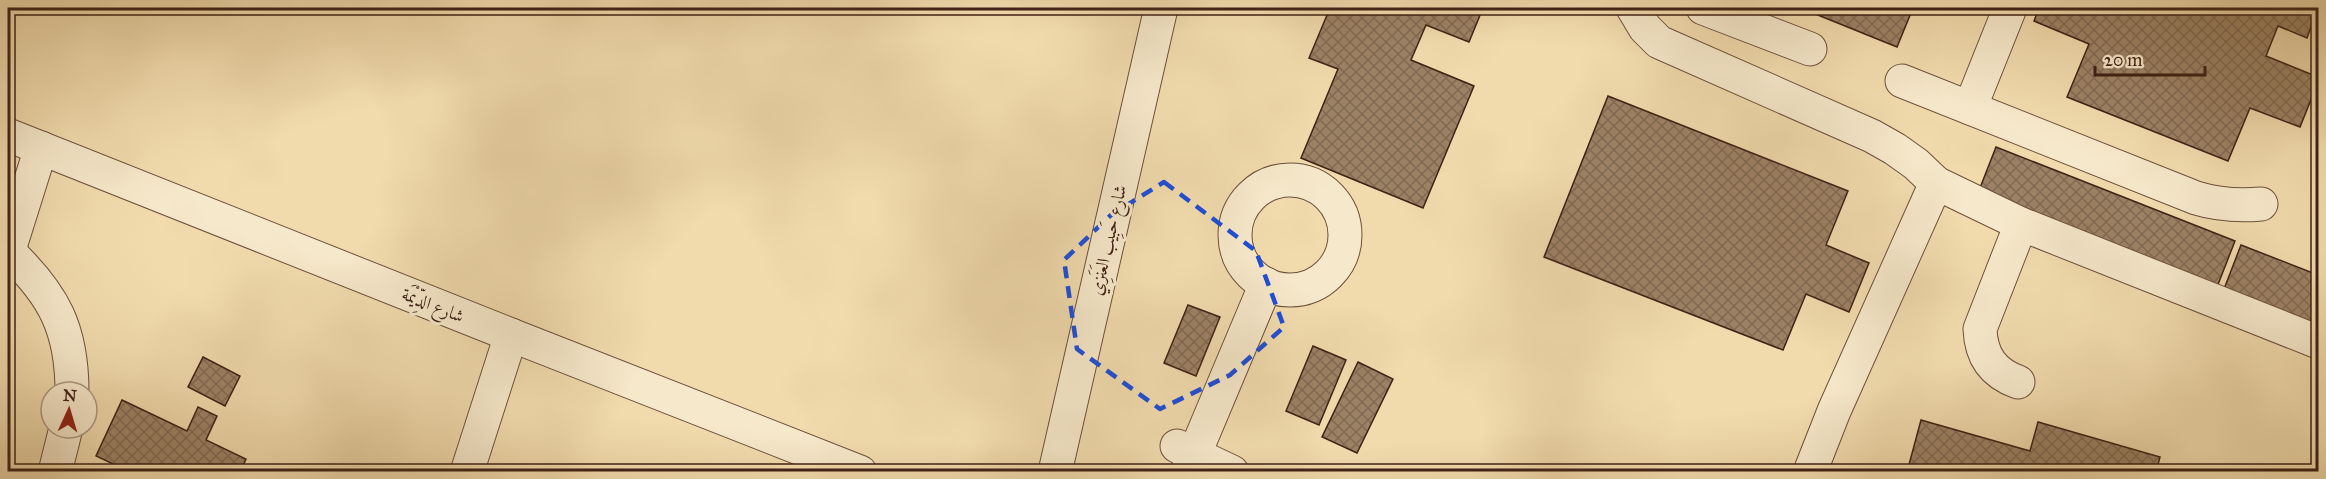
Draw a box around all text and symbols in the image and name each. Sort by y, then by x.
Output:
scale bar [2095,39,2204,77]
text: 20 m [2104,49,2142,71]
street label: شارع حَبِيب العَنَزِي [1083,182,1135,298]
street label: شارع الدِّيْمَة [397,280,468,331]
north arrow [39,380,99,440]
text: N [63,386,78,406]

